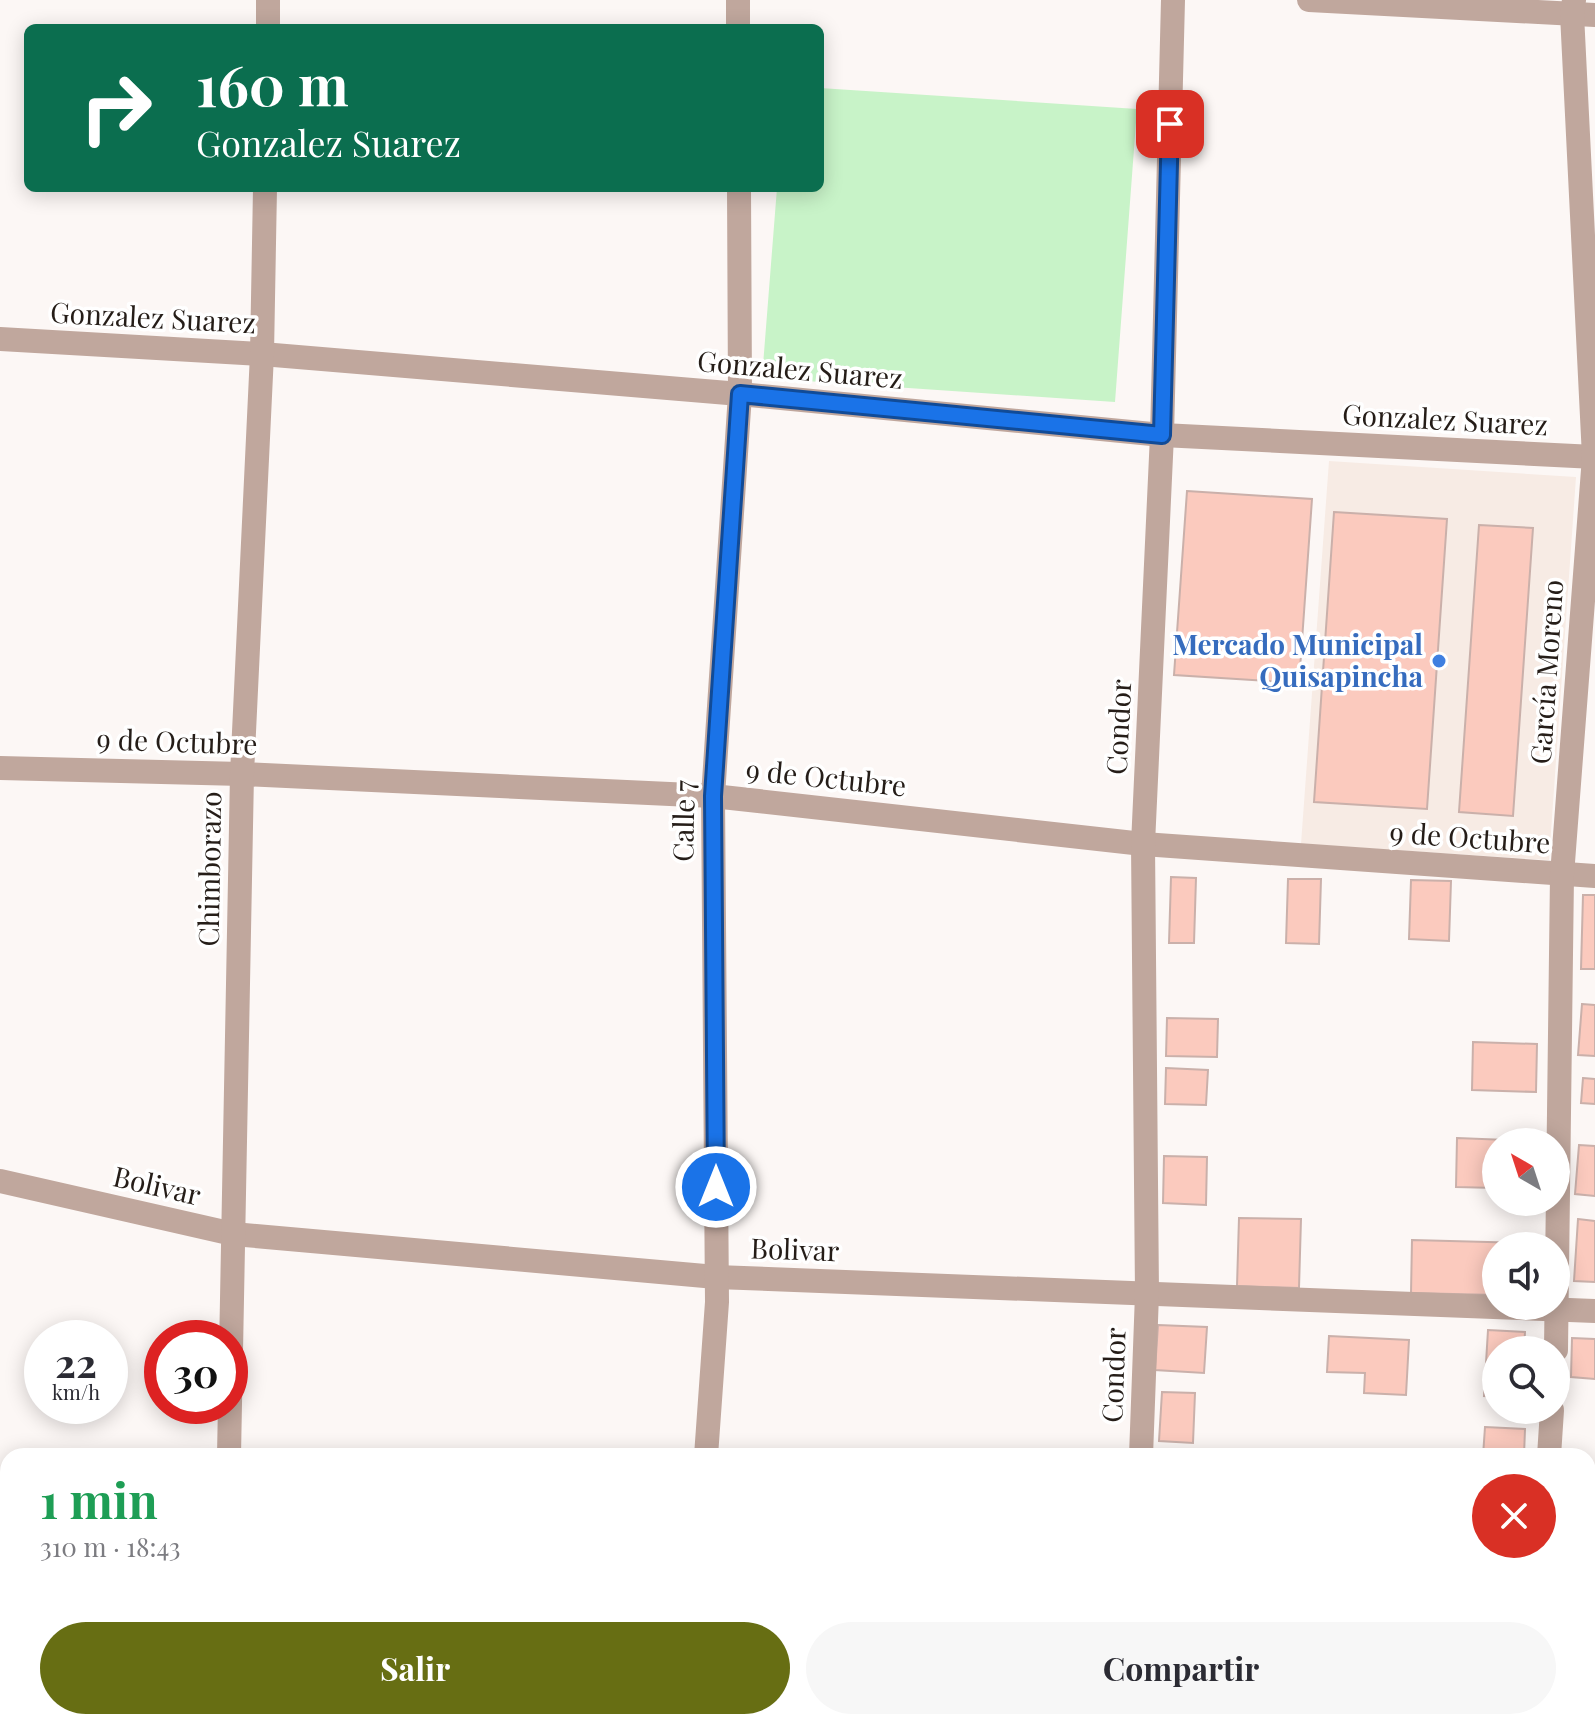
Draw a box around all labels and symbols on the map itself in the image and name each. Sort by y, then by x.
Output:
pin [1136,90,1204,158]
street label: Gonzalez Suarez [49,293,257,340]
street label: Gonzalez Suarez [696,341,904,396]
street label: Gonzalez Suarez [1341,395,1549,442]
street label: García Moreno [1521,578,1570,766]
place label: Mercado Municipal Quisapincha [1172,625,1423,694]
marker: Mercado Municipal Quisapincha [1430,652,1448,670]
street label: Condor [1097,678,1139,776]
street label: 9 de Octubre [96,719,258,762]
street label: 9 de Octubre [744,750,908,803]
street label: Calle 7 [663,779,702,862]
street label: Chimborazo [189,791,228,947]
street label: 9 de Octubre [1389,812,1552,861]
north arrow [1482,1128,1570,1216]
position arrow [674,1145,758,1229]
street label: Bolivar [110,1157,205,1213]
street label: Bolivar [750,1228,841,1269]
speed limit sign: 30 [144,1320,248,1424]
street label: Condor [1092,1326,1133,1423]

